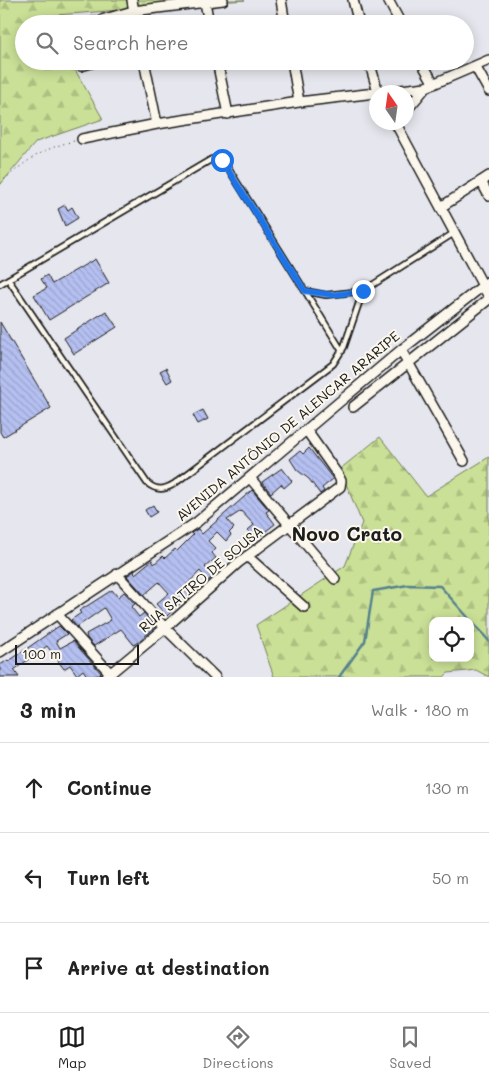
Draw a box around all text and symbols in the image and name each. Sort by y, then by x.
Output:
search box [15,15,474,70]
icon: search [33,29,61,57]
text: Search here [73,30,189,55]
north arrow [369,85,414,130]
route start [211,149,234,172]
route end [352,280,375,303]
street label: AVENIDA ANTÔNIO DE ALENCAR ARARIPE [172,326,404,525]
street label: RUA SATIRO DE SOUSA [135,521,267,636]
district label: Novo Crato [292,521,402,546]
map controls [429,617,474,662]
button: locate [429,617,474,662]
scale bar [15,642,139,665]
text: 100 m [22,644,61,663]
text: 3 min [20,696,76,723]
text: Walk · 180 m [371,699,469,720]
icon: ahead [20,774,48,802]
text: Continue [67,775,152,800]
text: 130 m [425,777,469,798]
icon: left [20,864,48,892]
text: Turn left [67,865,150,890]
text: 50 m [432,867,469,888]
icon: arrive [20,954,48,982]
text: Arrive at destination [67,955,270,980]
tab: Map [58,1023,86,1072]
tab: Directions [202,1023,274,1072]
tab: Saved [389,1023,431,1072]

